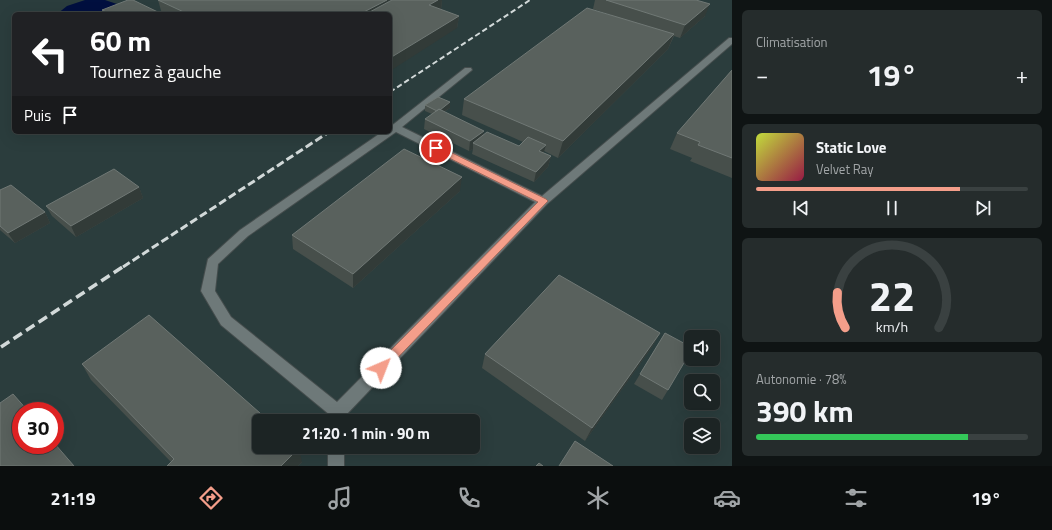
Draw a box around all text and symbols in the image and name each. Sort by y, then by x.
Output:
text: 60 m [90,19,151,62]
icon: left [24,28,76,80]
text: Climatisation [756,32,828,52]
text: 19° [867,52,917,98]
text: Tournez à gauche [90,58,221,85]
text: − [756,58,768,92]
text: + [1016,58,1028,92]
text: Puis [24,104,51,127]
icon: arrive [59,104,81,126]
pin [419,131,453,165]
text: Static Love [816,136,887,159]
icon: arrive [425,137,447,159]
text: Velvet Ray [816,159,874,179]
icon: previous [790,197,812,219]
icon: pause [881,197,903,219]
icon: next [972,197,994,219]
text: 22 [869,264,915,327]
text: km/h [876,316,908,338]
map controls [684,330,720,454]
button: sound [684,330,720,366]
position arrow [360,347,402,389]
text: Autonomie · 78% [756,369,847,389]
button: search [684,374,720,410]
text: 390 km [756,388,854,434]
speed limit sign: 30 [12,402,64,454]
button: layers [684,418,720,454]
text: 21:20 · 1 min · 90 m [302,422,430,445]
icon: directions [197,484,225,512]
icon: music [326,484,354,512]
icon: phone [455,484,483,512]
icon: climate [584,484,612,512]
icon: car [713,484,741,512]
icon: filters [842,484,870,512]
text: 21:19 [51,485,95,512]
text: 19° [971,485,1001,512]

